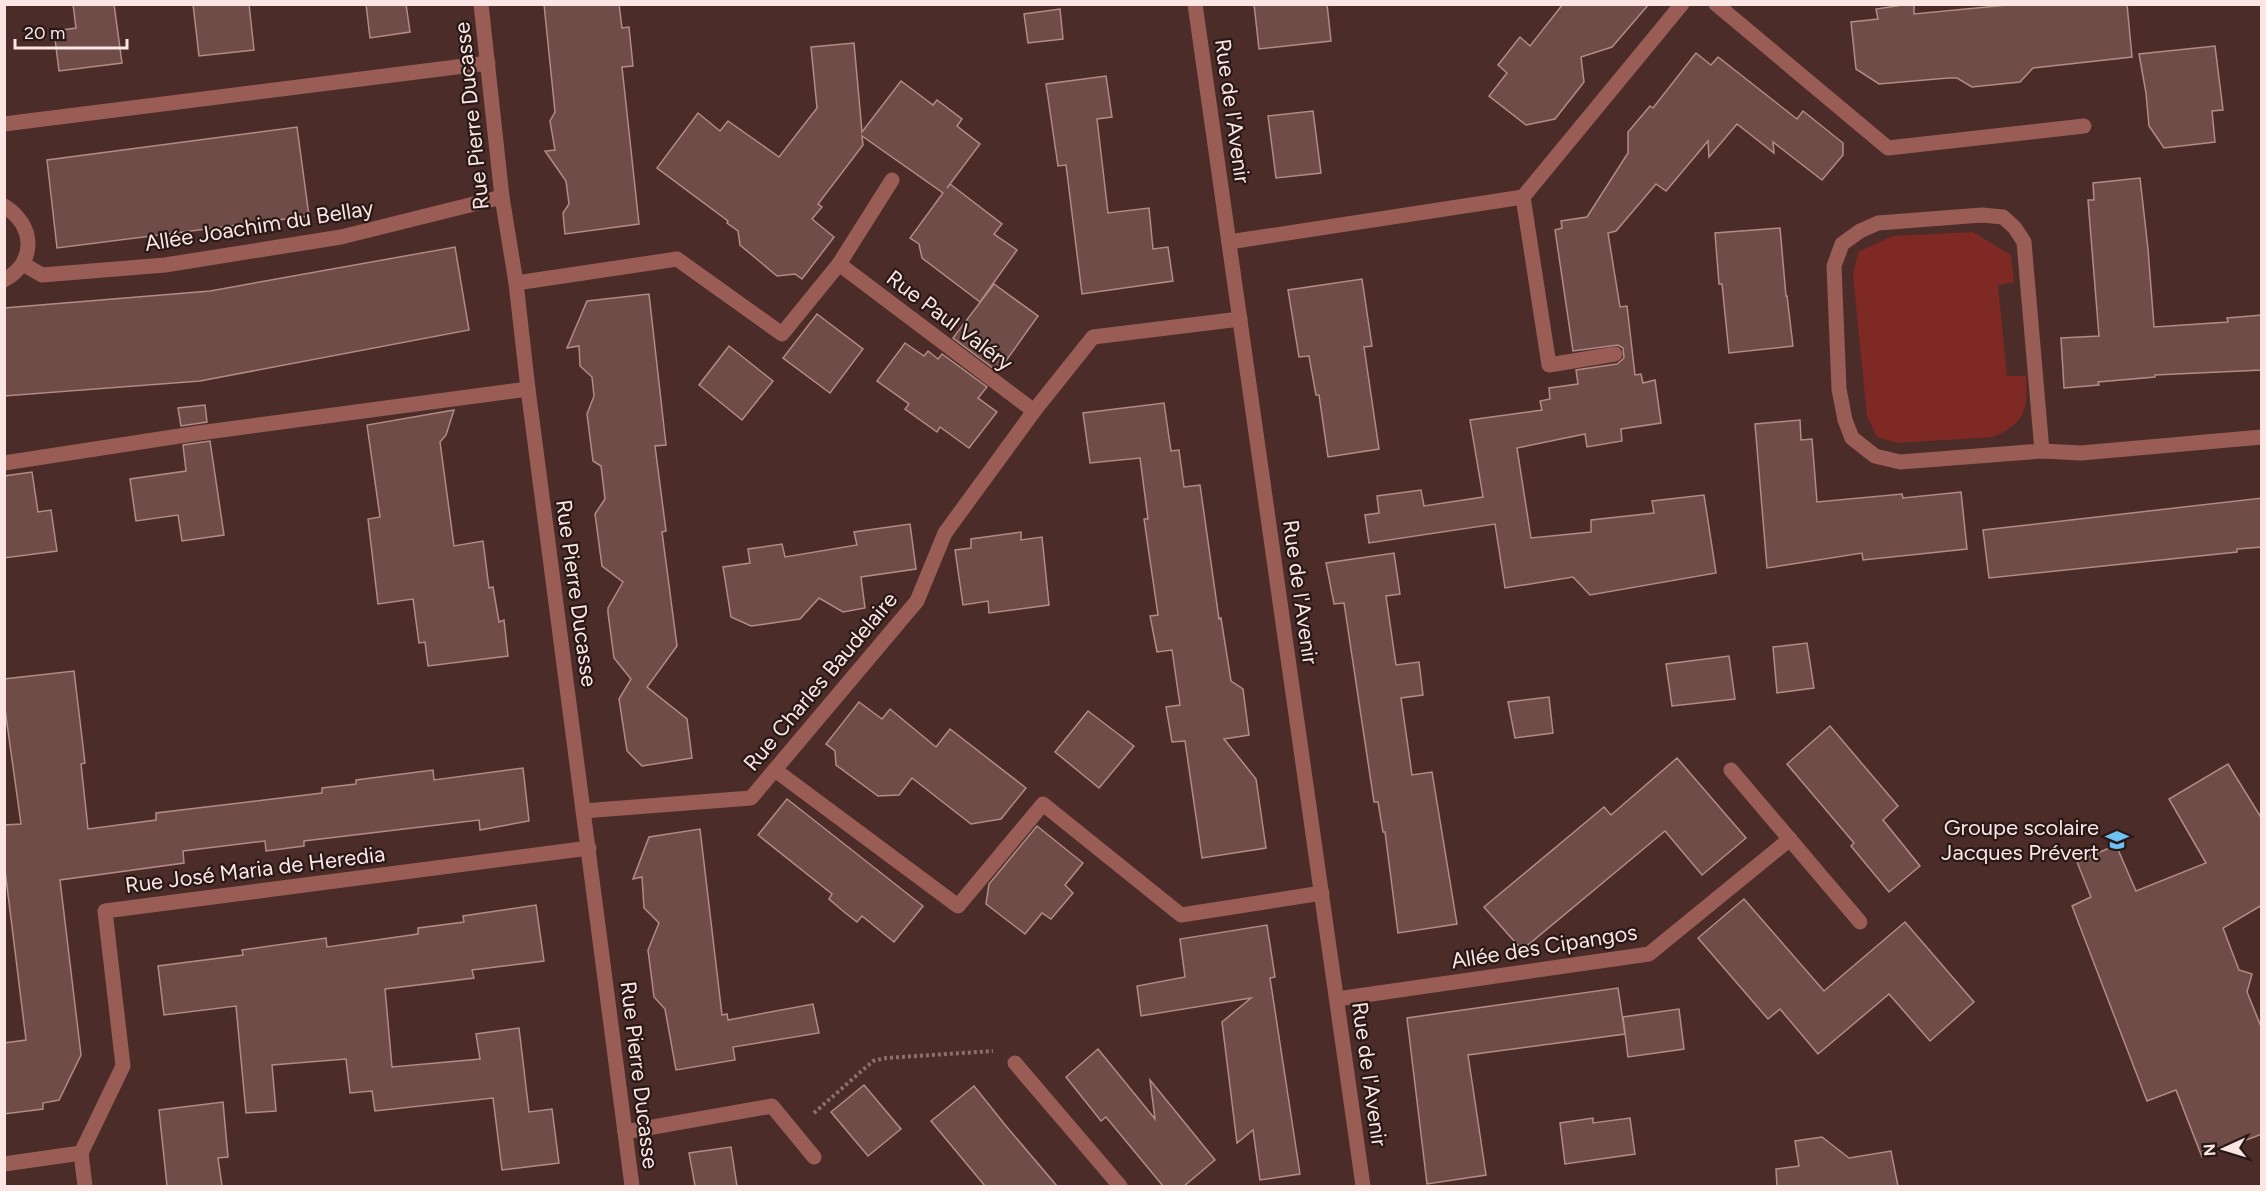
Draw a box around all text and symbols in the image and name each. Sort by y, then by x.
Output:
scale bar [15,12,128,50]
street label: Rue Pierre Ducasse [448,21,495,211]
text: 20 m [24,22,65,44]
street label: Rue de l'Avenir [1209,37,1256,186]
street label: Allée Joachim du Bellay [143,194,376,257]
street label: Rue Paul Valéry [881,264,1019,377]
street label: Rue Pierre Ducasse [550,498,603,688]
street label: Rue de l'Avenir [1277,518,1324,667]
street label: Rue Charles Baudelaire [738,586,903,776]
place label: Groupe scolaire Jacques Prévert [1941,814,2099,866]
school or university icon: Groupe scolaire Jacques Prévert [2104,827,2130,853]
street label: Rue José Maria de Heredia [123,840,387,899]
street label: Allée des Cipangos [1449,918,1639,975]
street label: Rue Pierre Ducasse [615,980,664,1170]
street label: Rue de l'Avenir [1346,1000,1393,1149]
north arrow [2194,1119,2254,1179]
text: N [2200,1143,2219,1157]

